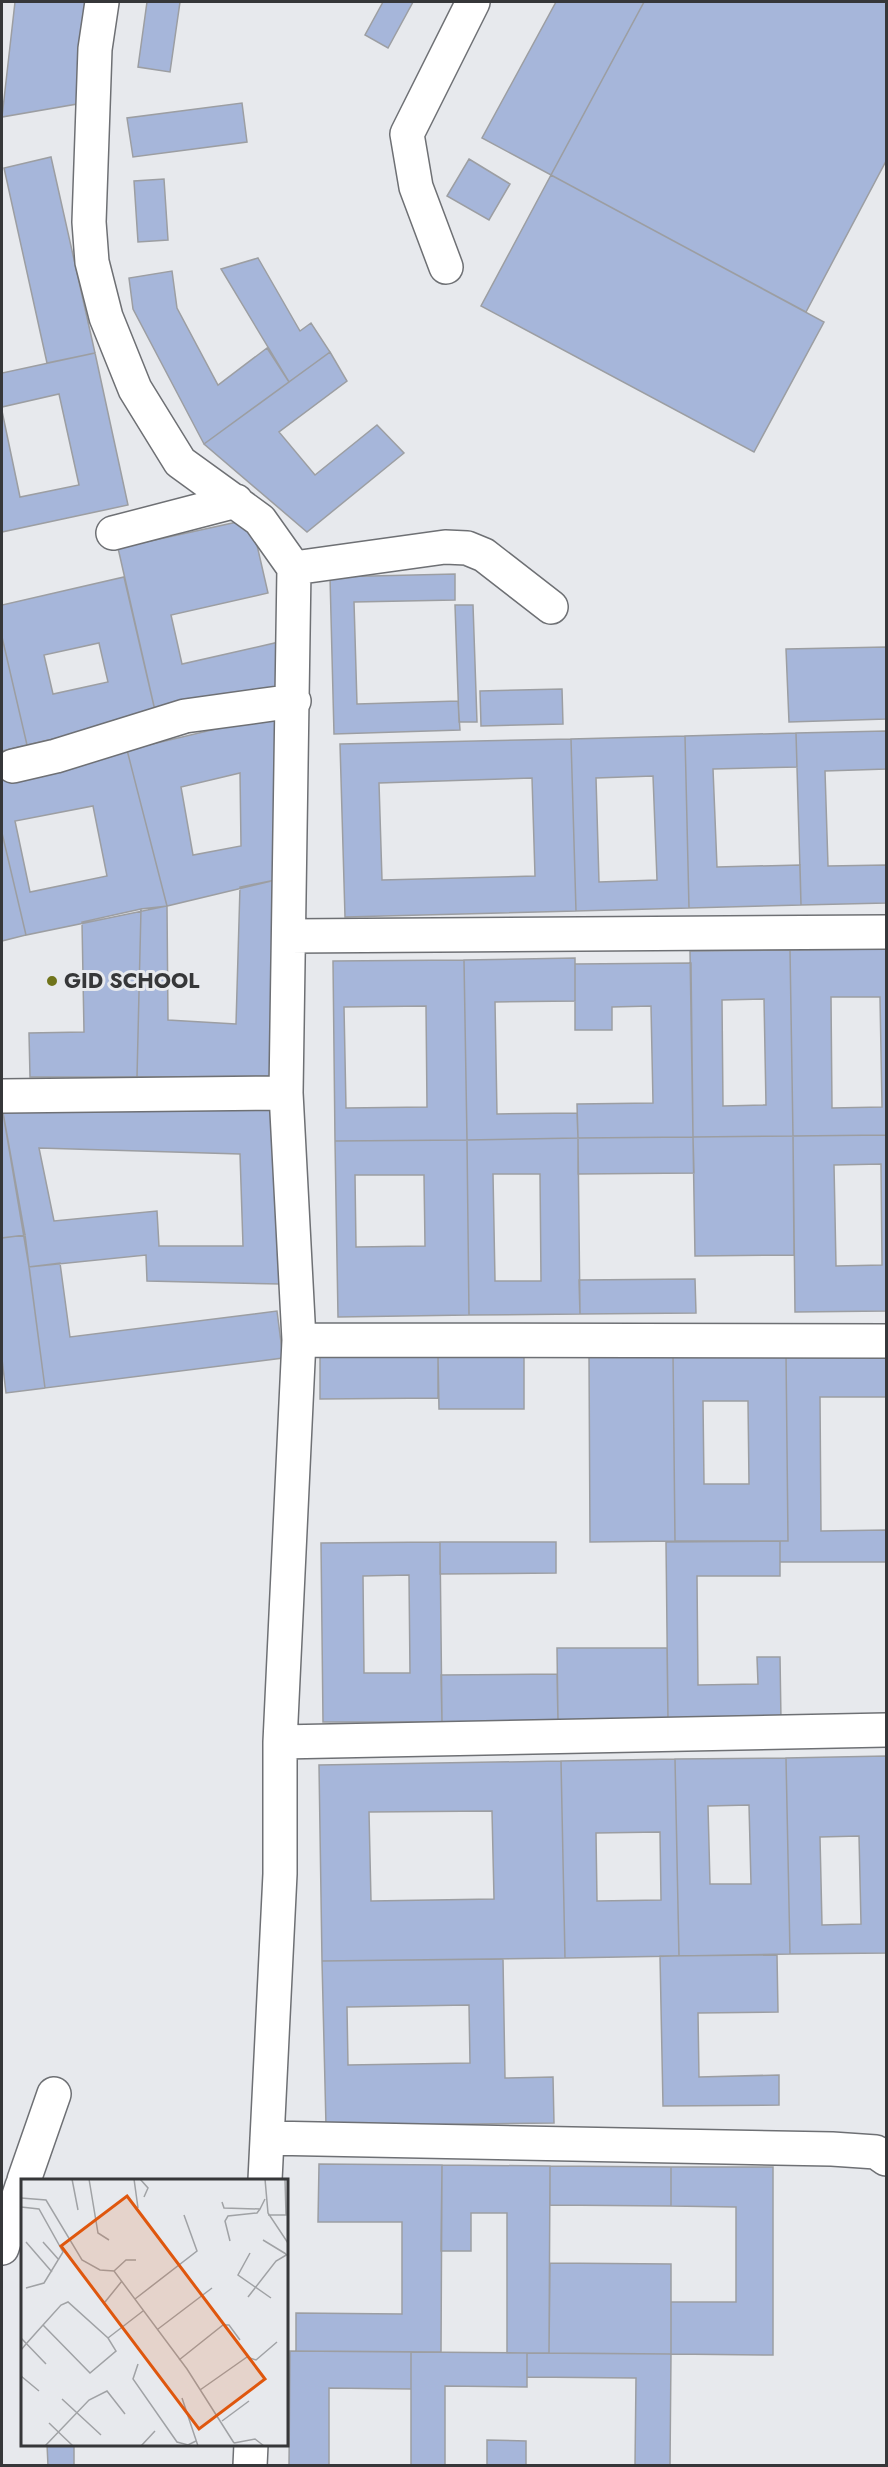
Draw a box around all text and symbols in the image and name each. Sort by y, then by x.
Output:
place label: GID SCHOOL [64,966,199,996]
marker: GID SCHOOL [45,974,59,988]
inset map [21,2179,288,2446]

